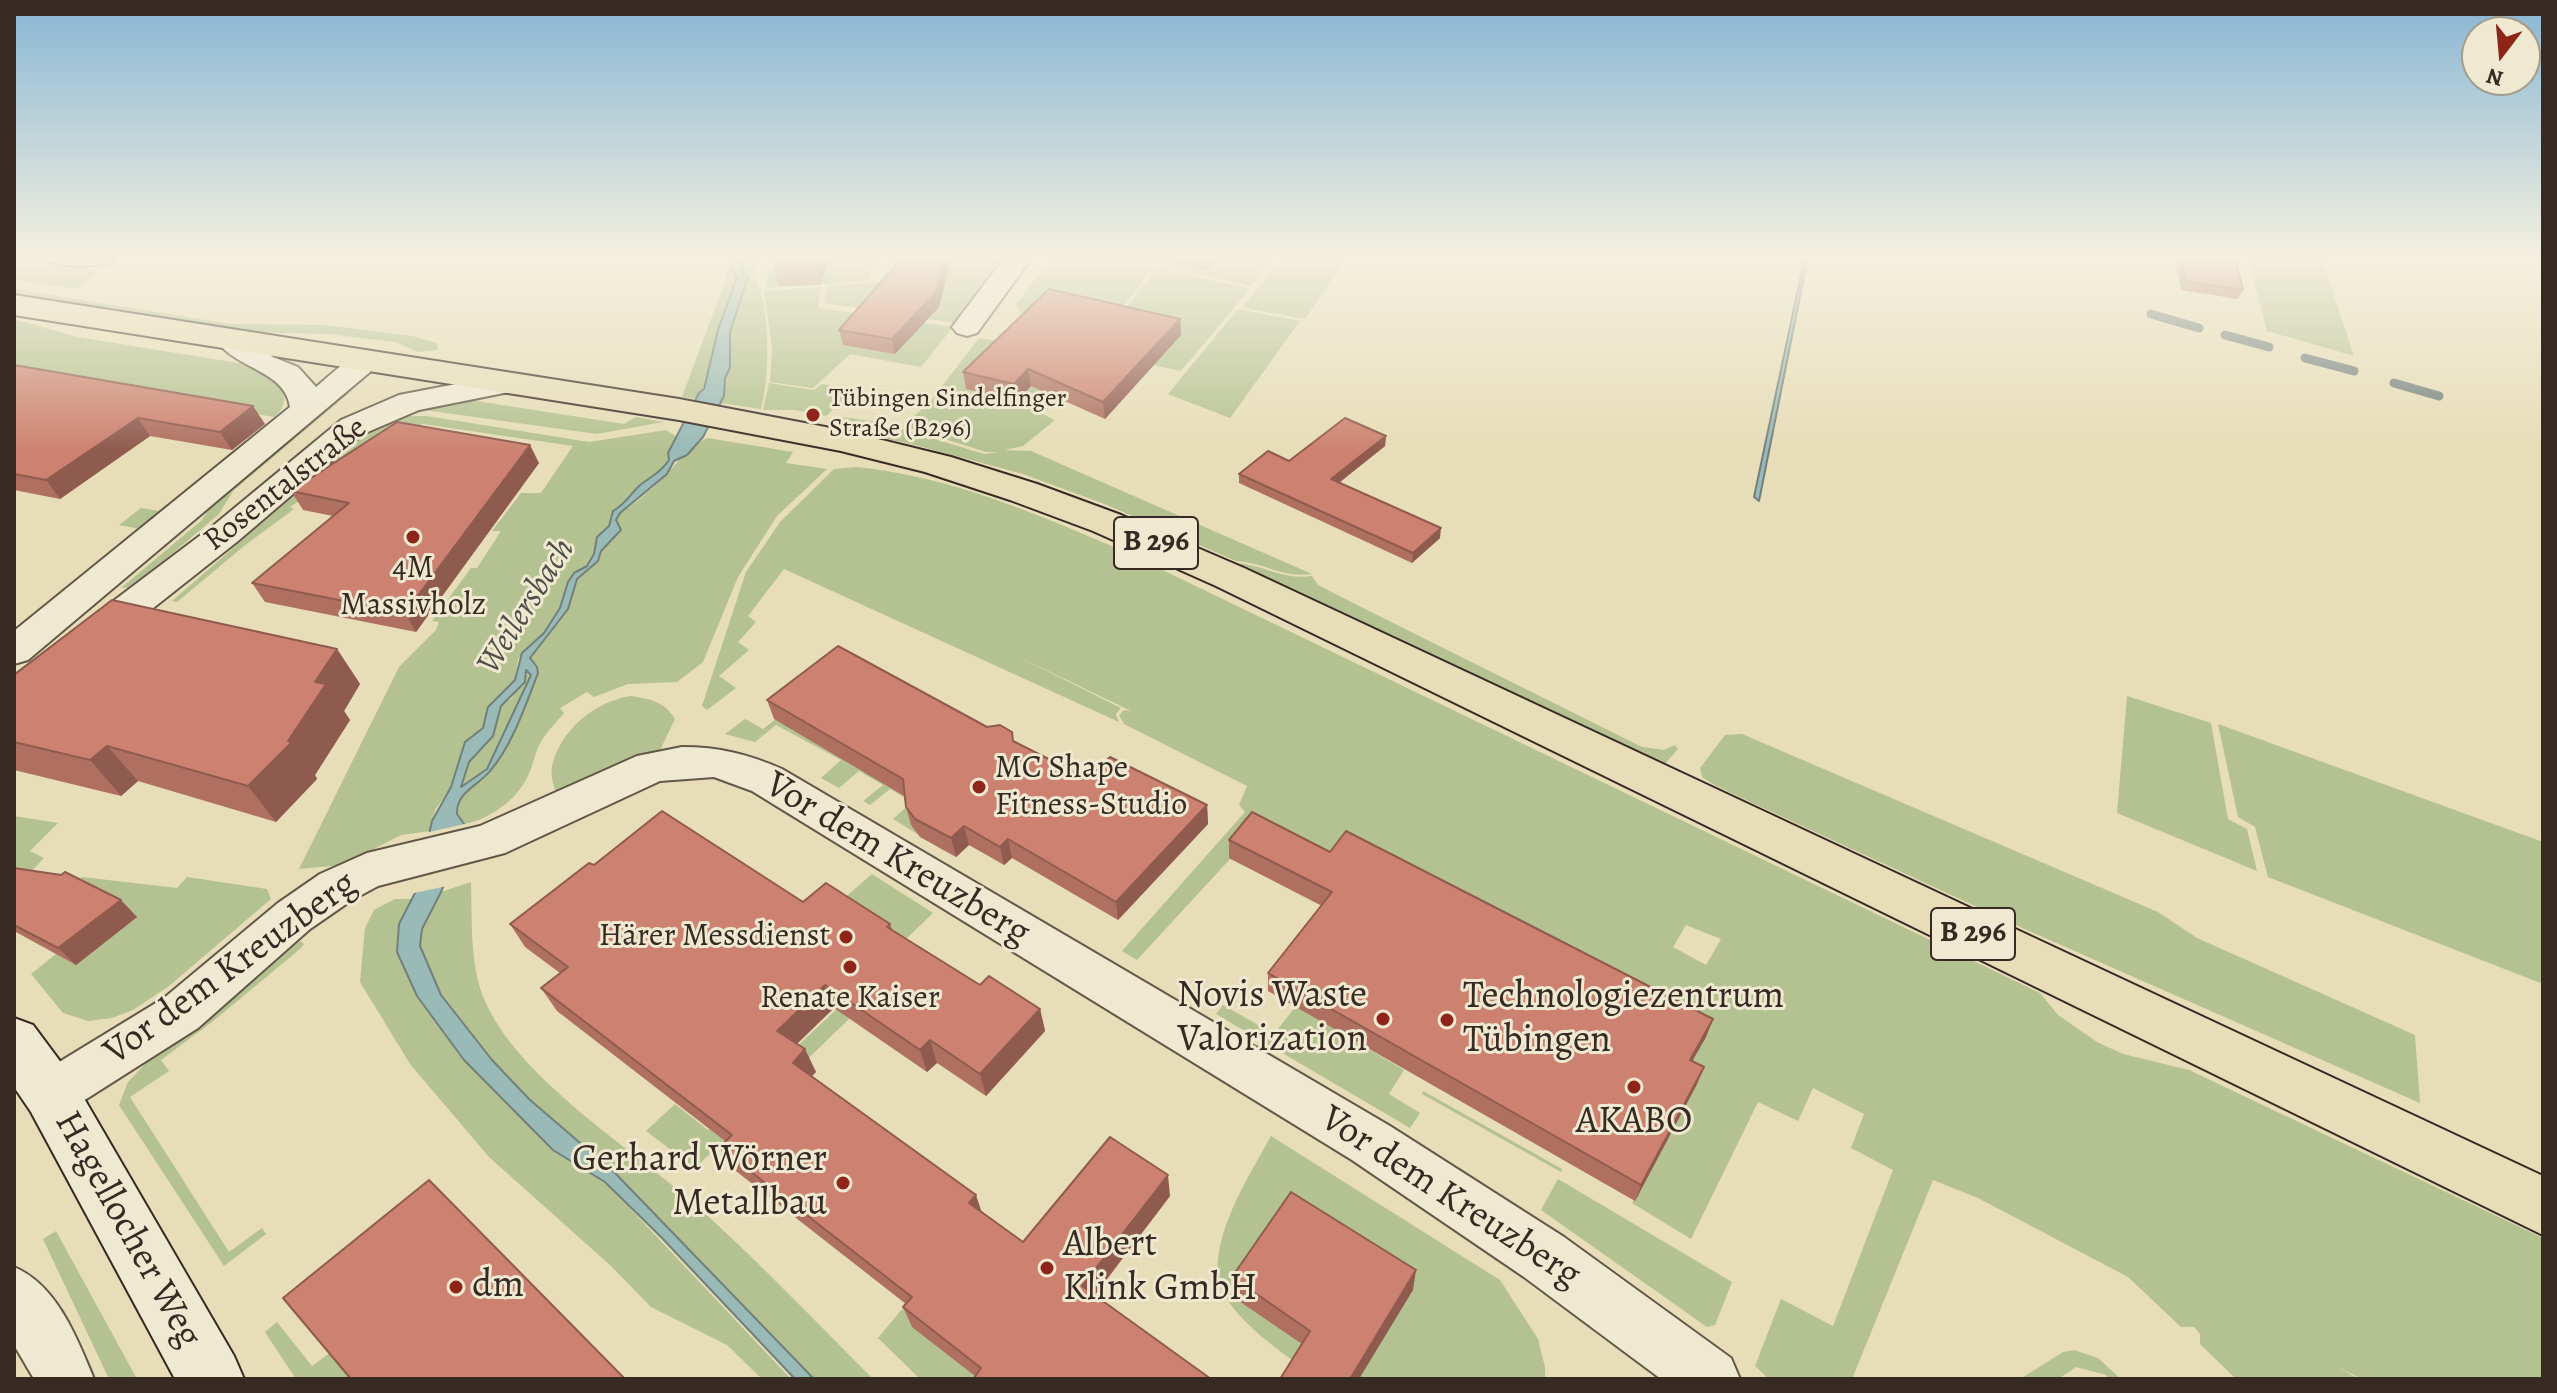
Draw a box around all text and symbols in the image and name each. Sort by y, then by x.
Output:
north arrow [2461,16,2541,96]
text: N [2483,61,2507,94]
place label: Tübingen Sindelfinger Straße (B296) [829,384,1067,446]
marker: Tübingen Sindelfinger Straße (B296) [804,406,822,424]
street label: Rosentalstraße [197,410,375,560]
road number: B 296 [1114,517,1198,569]
marker: 4M Massivholz [404,528,422,546]
water label: Weilersbach [469,532,585,682]
place label: 4M Massivholz [340,550,486,625]
place label: MC Shape Fitness-Studio [995,750,1187,825]
street label: Vor dem Kreuzberg [756,763,1038,957]
marker: MC Shape Fitness-Studio [970,778,988,796]
street label: Vor dem Kreuzberg [96,862,366,1076]
road number: B 296 [1931,908,2015,960]
place label: Härer Messdienst [599,918,830,956]
marker: Härer Messdienst [837,928,855,946]
marker: Renate Kaiser [841,958,859,976]
place label: Novis Waste Valorization [1177,974,1367,1064]
place label: Technologiezentrum Tübingen [1463,975,1784,1064]
place label: Renate Kaiser [760,980,940,1018]
marker: Novis Waste Valorization [1374,1010,1392,1028]
marker: Technologiezentrum Tübingen [1438,1011,1456,1029]
marker: AKABO [1625,1078,1643,1096]
street label: Vor dem Kreuzberg [1311,1097,1589,1299]
place label: AKABO [1576,1100,1692,1146]
street label: Hagellocher Weg [43,1104,211,1356]
place label: Gerhard Wörner Metallbau [572,1138,827,1228]
marker: Gerhard Wörner Metallbau [834,1174,852,1192]
place label: Albert Klink GmbH [1063,1223,1257,1312]
marker: Albert Klink GmbH [1038,1259,1056,1277]
place label: dm [472,1264,524,1310]
marker: dm [447,1278,465,1296]

